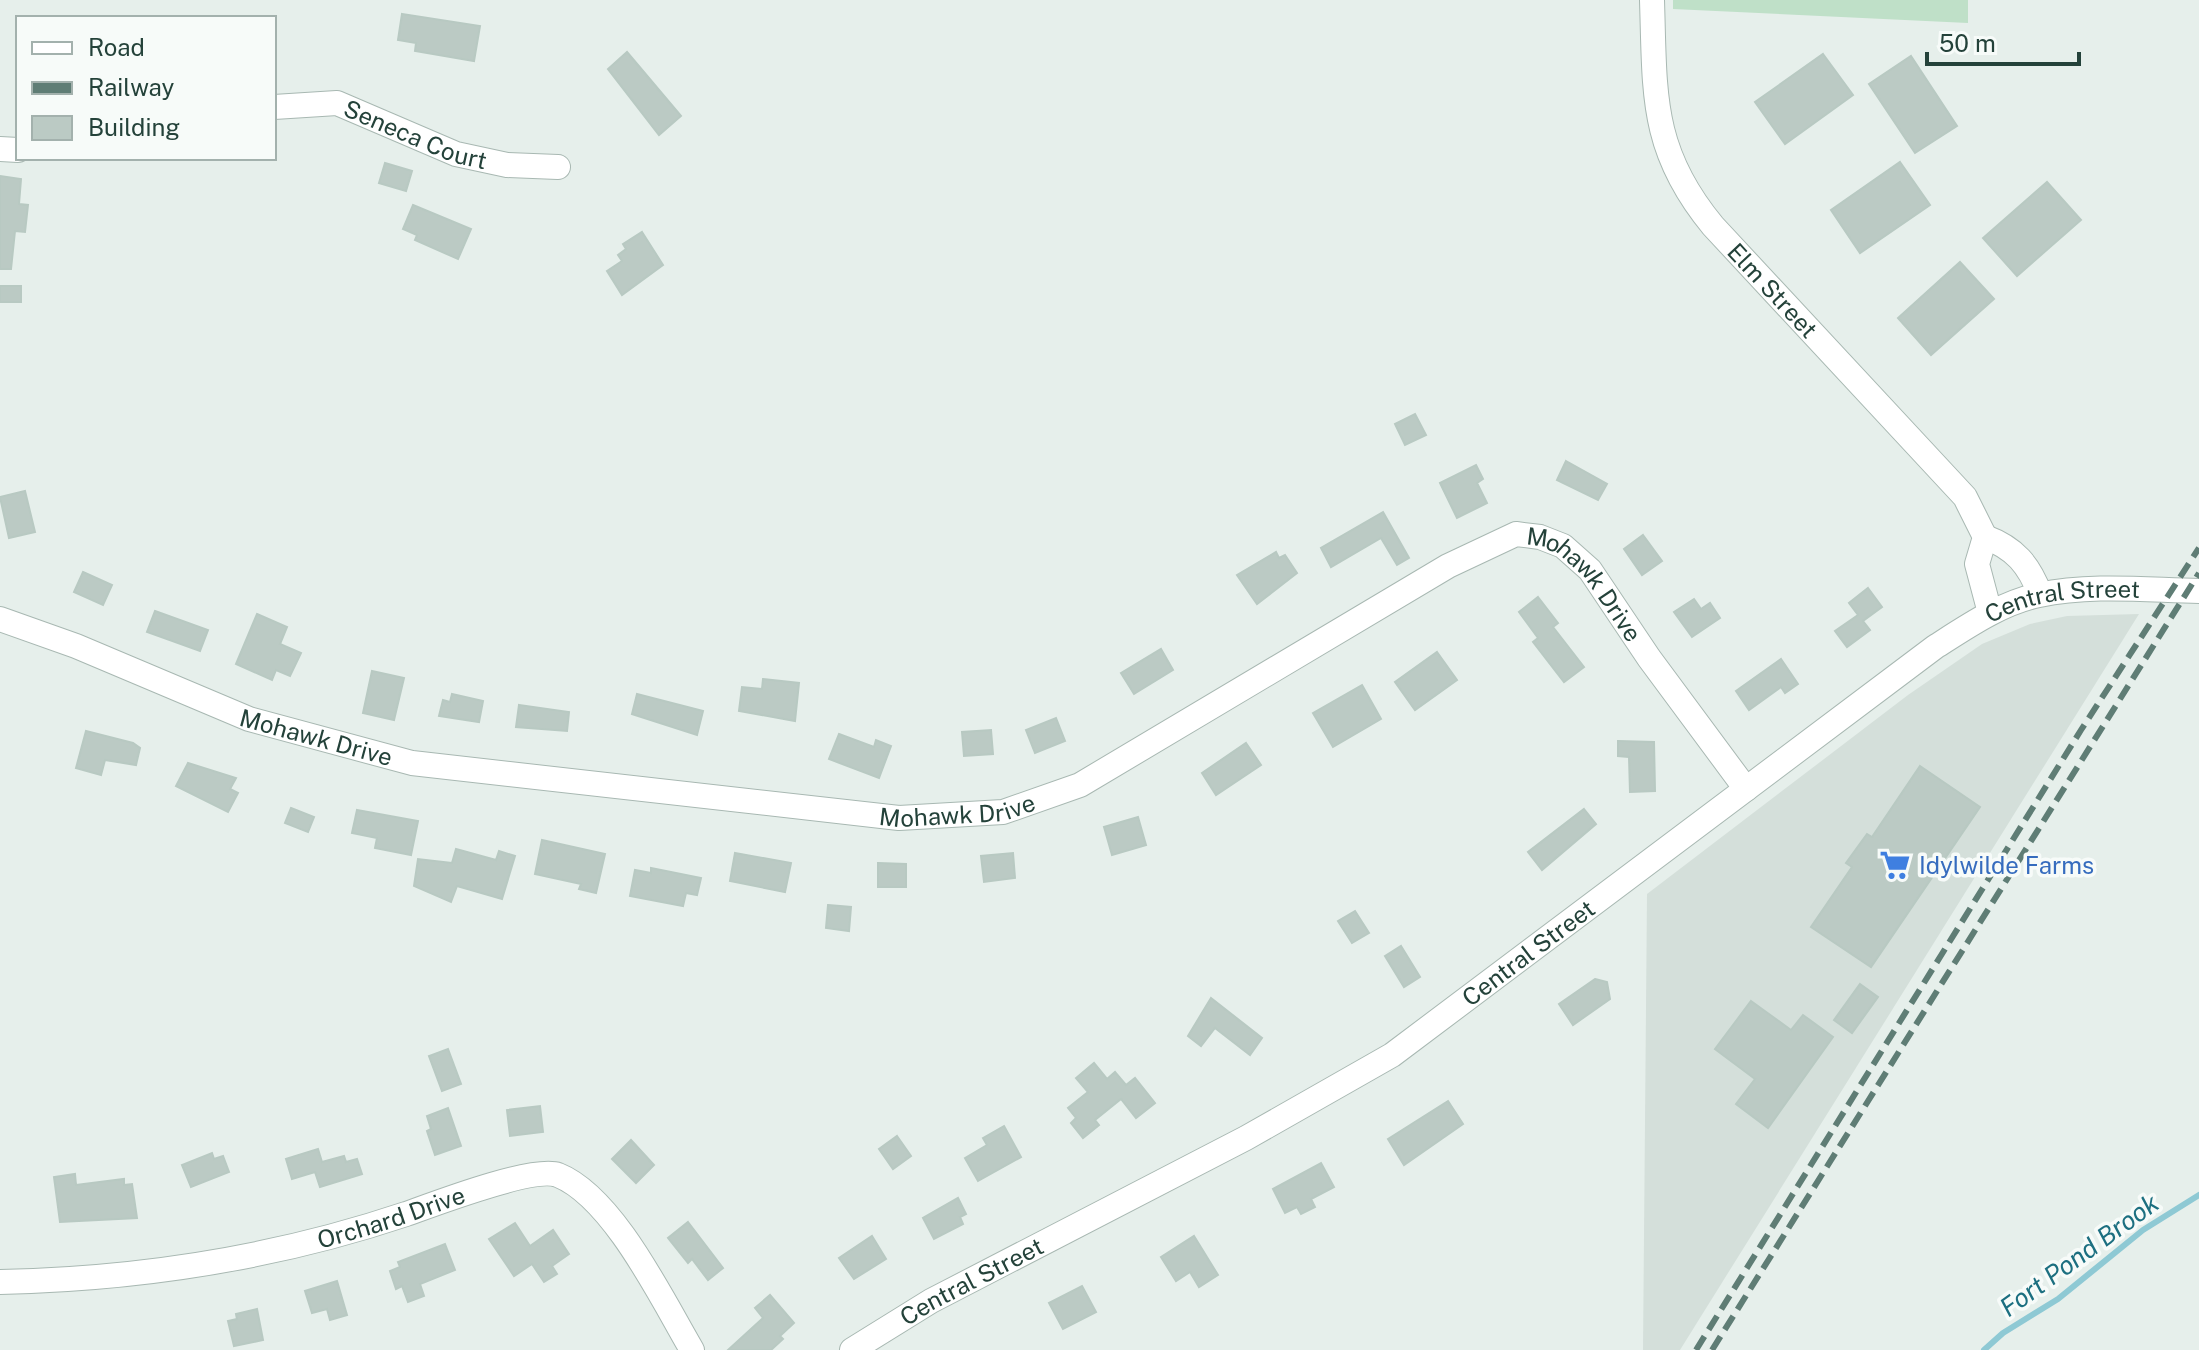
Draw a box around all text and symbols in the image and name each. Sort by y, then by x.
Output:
legend [16,16,276,160]
scale bar [1927,16,2079,66]
text: 50 m [1939,29,1996,57]
text: Road [88,33,145,61]
text: Railway [88,73,174,101]
street label: Seneca Court [340,94,489,174]
text: Building [88,113,180,141]
street label: Elm Street [1722,237,1823,343]
street label: Mohawk Drive [1525,521,1648,647]
street label: Central Street [1980,574,2140,628]
street label: Mohawk Drive [237,703,396,771]
street label: Mohawk Drive [878,788,1039,832]
supermarket icon: Idylwilde Farms [1878,848,1912,882]
place label: Idylwilde Farms [1919,851,2094,879]
street label: Central Street [1457,894,1600,1011]
street label: Orchard Drive [314,1180,468,1254]
water label: Fort Pond Brook [1994,1187,2164,1323]
street label: Central Street [895,1231,1048,1331]

